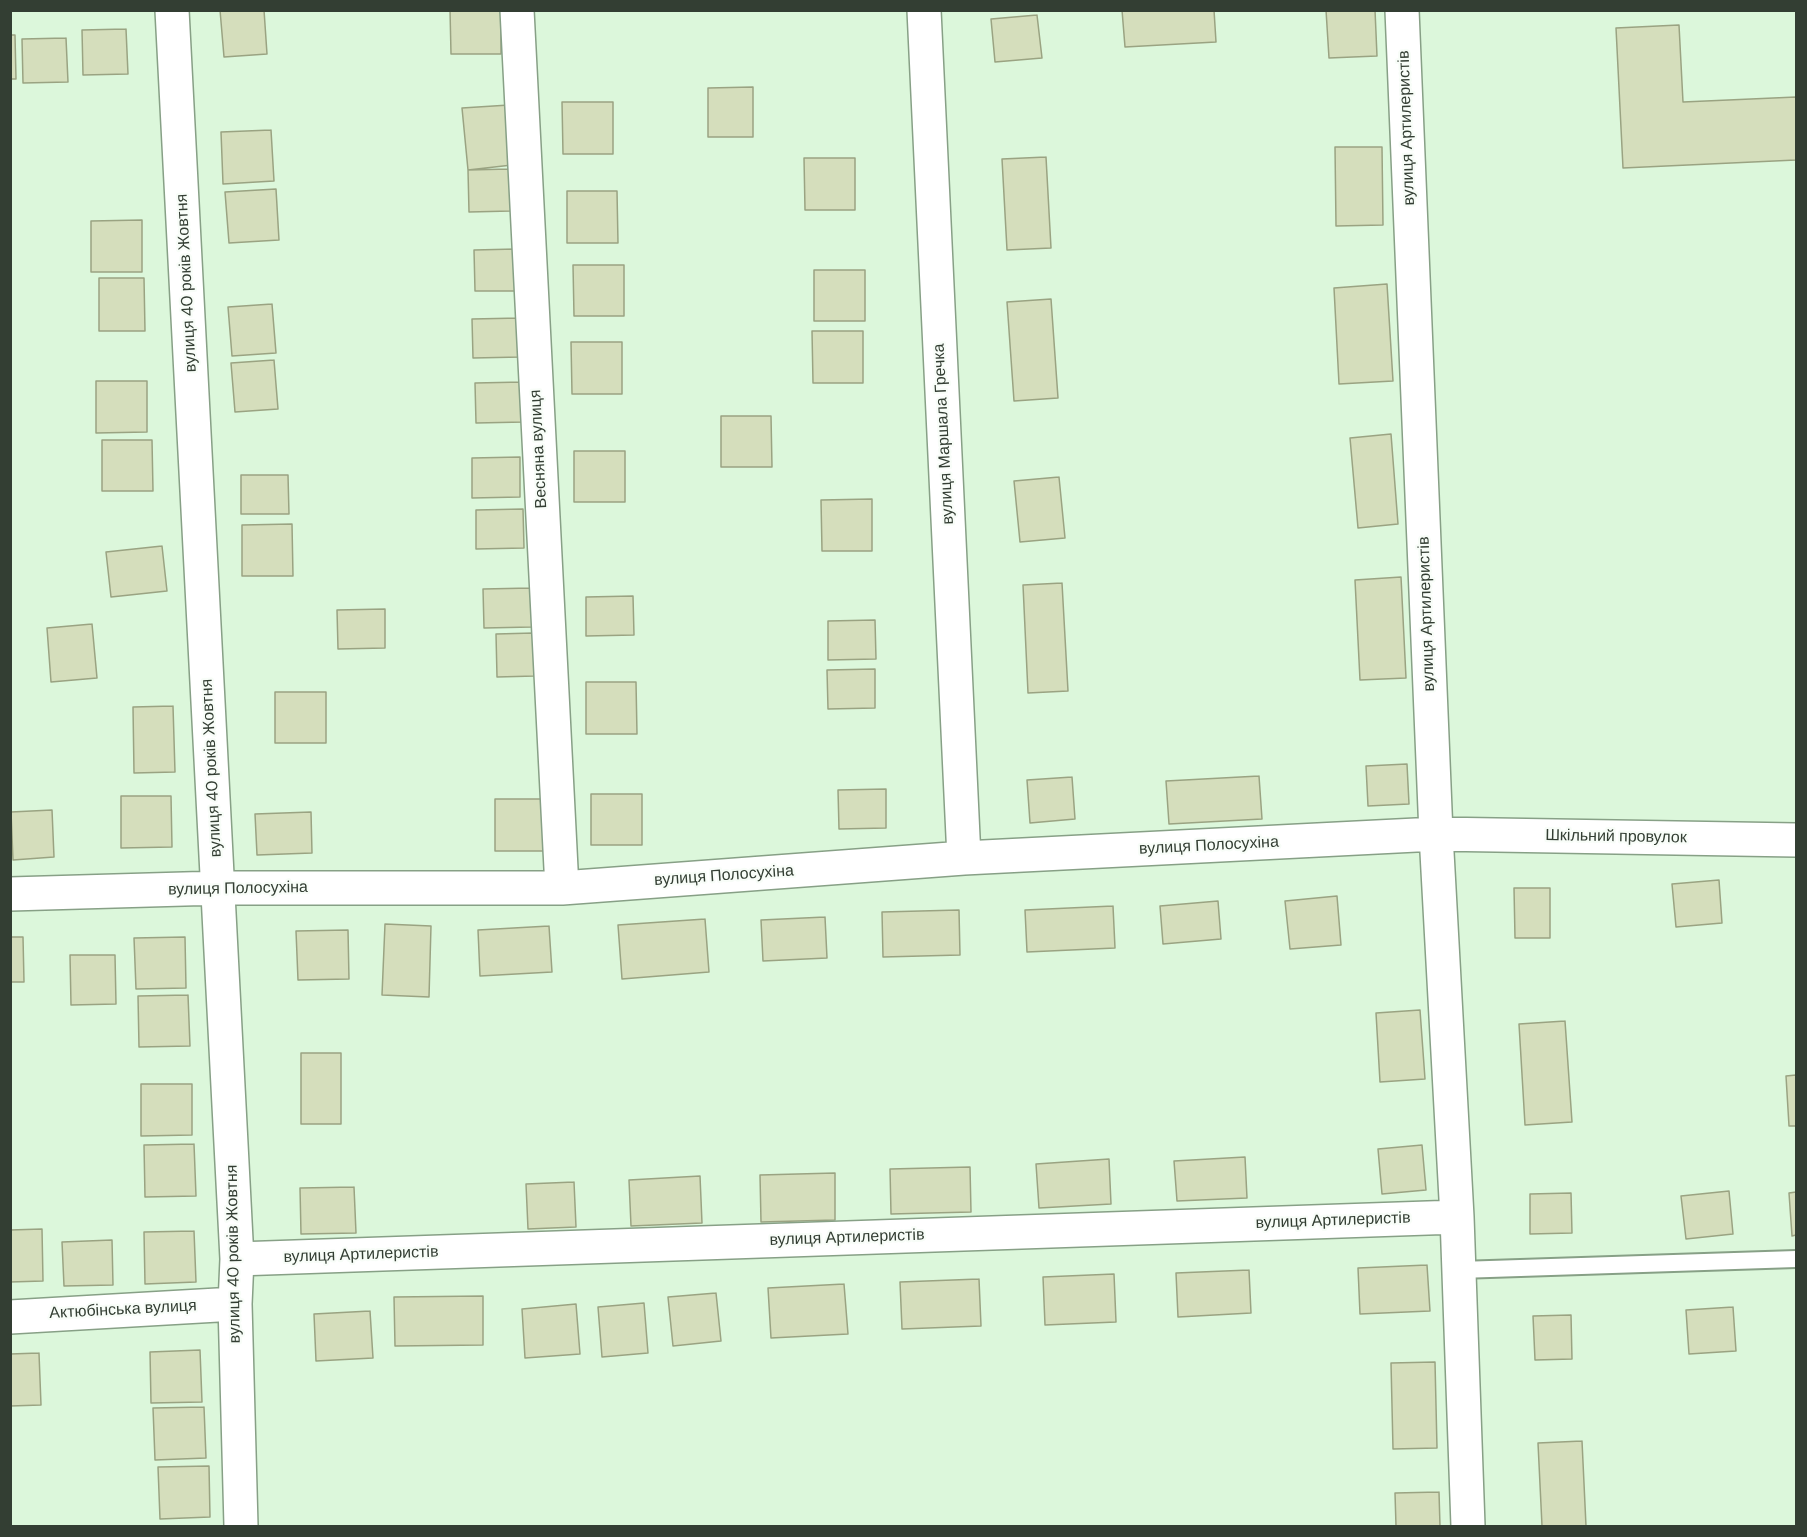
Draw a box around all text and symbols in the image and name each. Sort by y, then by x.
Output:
street label: вулиця Артилеристів [1395,50,1419,206]
street label: вулиця 40 років Жовтня [173,193,201,373]
street label: вулиця Маршала Гречка [930,343,958,525]
street label: Весняна вулиця [526,389,552,509]
street label: вулиця Артилеристів [1415,536,1439,692]
street label: вулиця 40 років Жовтня [198,678,226,858]
street label: Шкільний провулок [1545,826,1687,848]
street label: вулиця Полосухіна [1139,833,1279,859]
street label: вулиця Полосухіна [654,862,794,890]
street label: вулиця Полосухіна [168,878,308,900]
street label: вулиця 40 років Жовтня [223,1165,245,1343]
street label: вулиця Артилеристів [1255,1209,1411,1233]
street label: вулиця Артилеристів [769,1226,925,1250]
street label: вулиця Артилеристів [283,1243,439,1267]
street label: Актюбінська вулиця [49,1297,197,1323]

